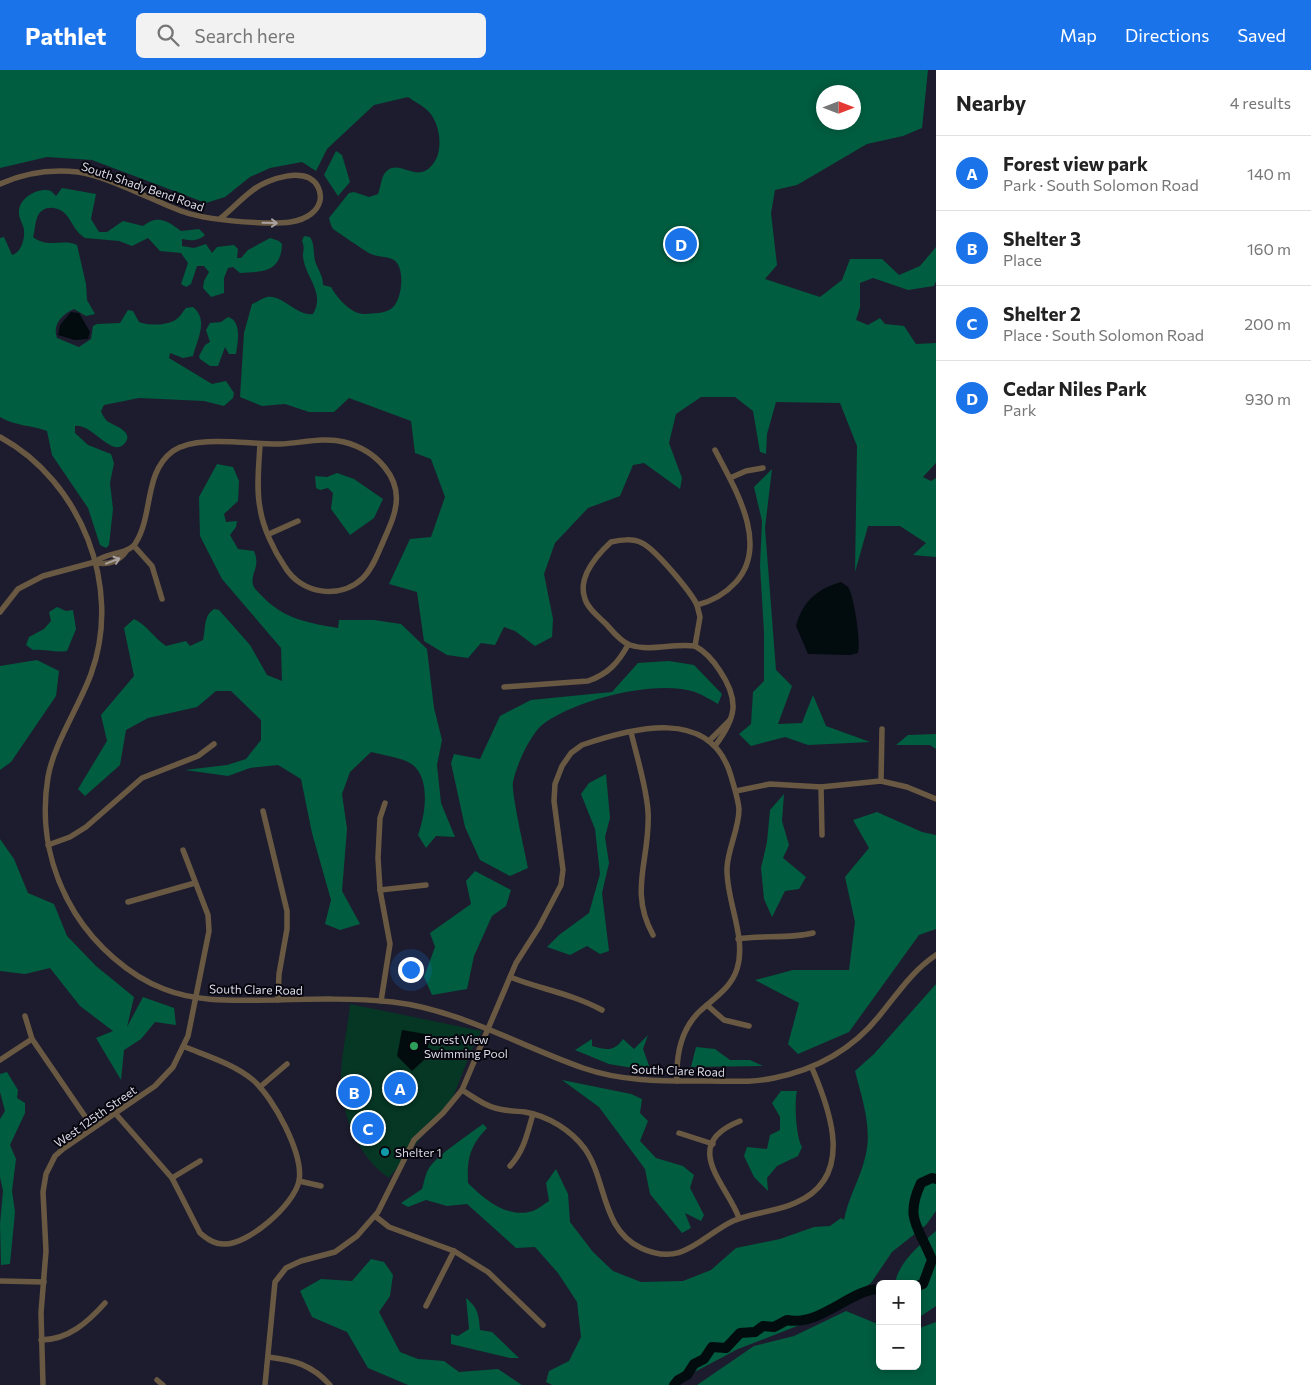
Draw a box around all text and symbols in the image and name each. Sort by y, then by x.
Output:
search box [136,13,486,58]
text: Pathlet [25,21,106,50]
icon: search [154,21,182,49]
text: Search here [194,24,295,47]
text: Map [1060,24,1097,46]
text: Directions [1125,24,1209,46]
text: Saved [1237,24,1286,46]
north arrow [816,85,861,130]
text: Nearby [956,90,1026,115]
text: 4 results [1230,93,1291,112]
text: Forest view park [1003,152,1148,175]
street label: South Shady Bend Road [80,158,206,214]
text: A [966,164,978,183]
text: 140 m [1247,164,1291,183]
text: Park · South Solomon Road [1003,175,1199,194]
one-way arrow [261,218,277,228]
pin: D [665,225,697,263]
text: Shelter 3 [1003,227,1081,250]
text: B [967,239,977,258]
text: 160 m [1247,239,1291,258]
text: Place [1003,250,1042,269]
text: Shelter 2 [1003,302,1081,325]
text: C [967,314,977,333]
text: 200 m [1244,314,1291,333]
text: Place · South Solomon Road [1003,325,1204,344]
text: Cedar Niles Park [1003,377,1147,400]
text: D [966,389,978,408]
text: 930 m [1245,389,1291,408]
text: Park [1003,400,1036,419]
one-way arrow [105,556,120,565]
your location [398,957,424,983]
street label: South Clare Road [209,981,303,997]
place label: Forest View Swimming Pool [424,1032,508,1060]
marker: Forest View Swimming Pool [408,1040,420,1052]
street label: South Clare Road [631,1061,725,1079]
pin: A [384,1069,416,1107]
pin: B [338,1073,370,1111]
street label: West 125th Street [51,1082,139,1150]
pin: C [352,1109,384,1147]
place label: Shelter 1 [395,1145,442,1159]
marker: Shelter 1 [379,1146,391,1158]
map controls [876,1280,921,1370]
button: + [876,1280,921,1325]
button: − [876,1325,921,1370]

